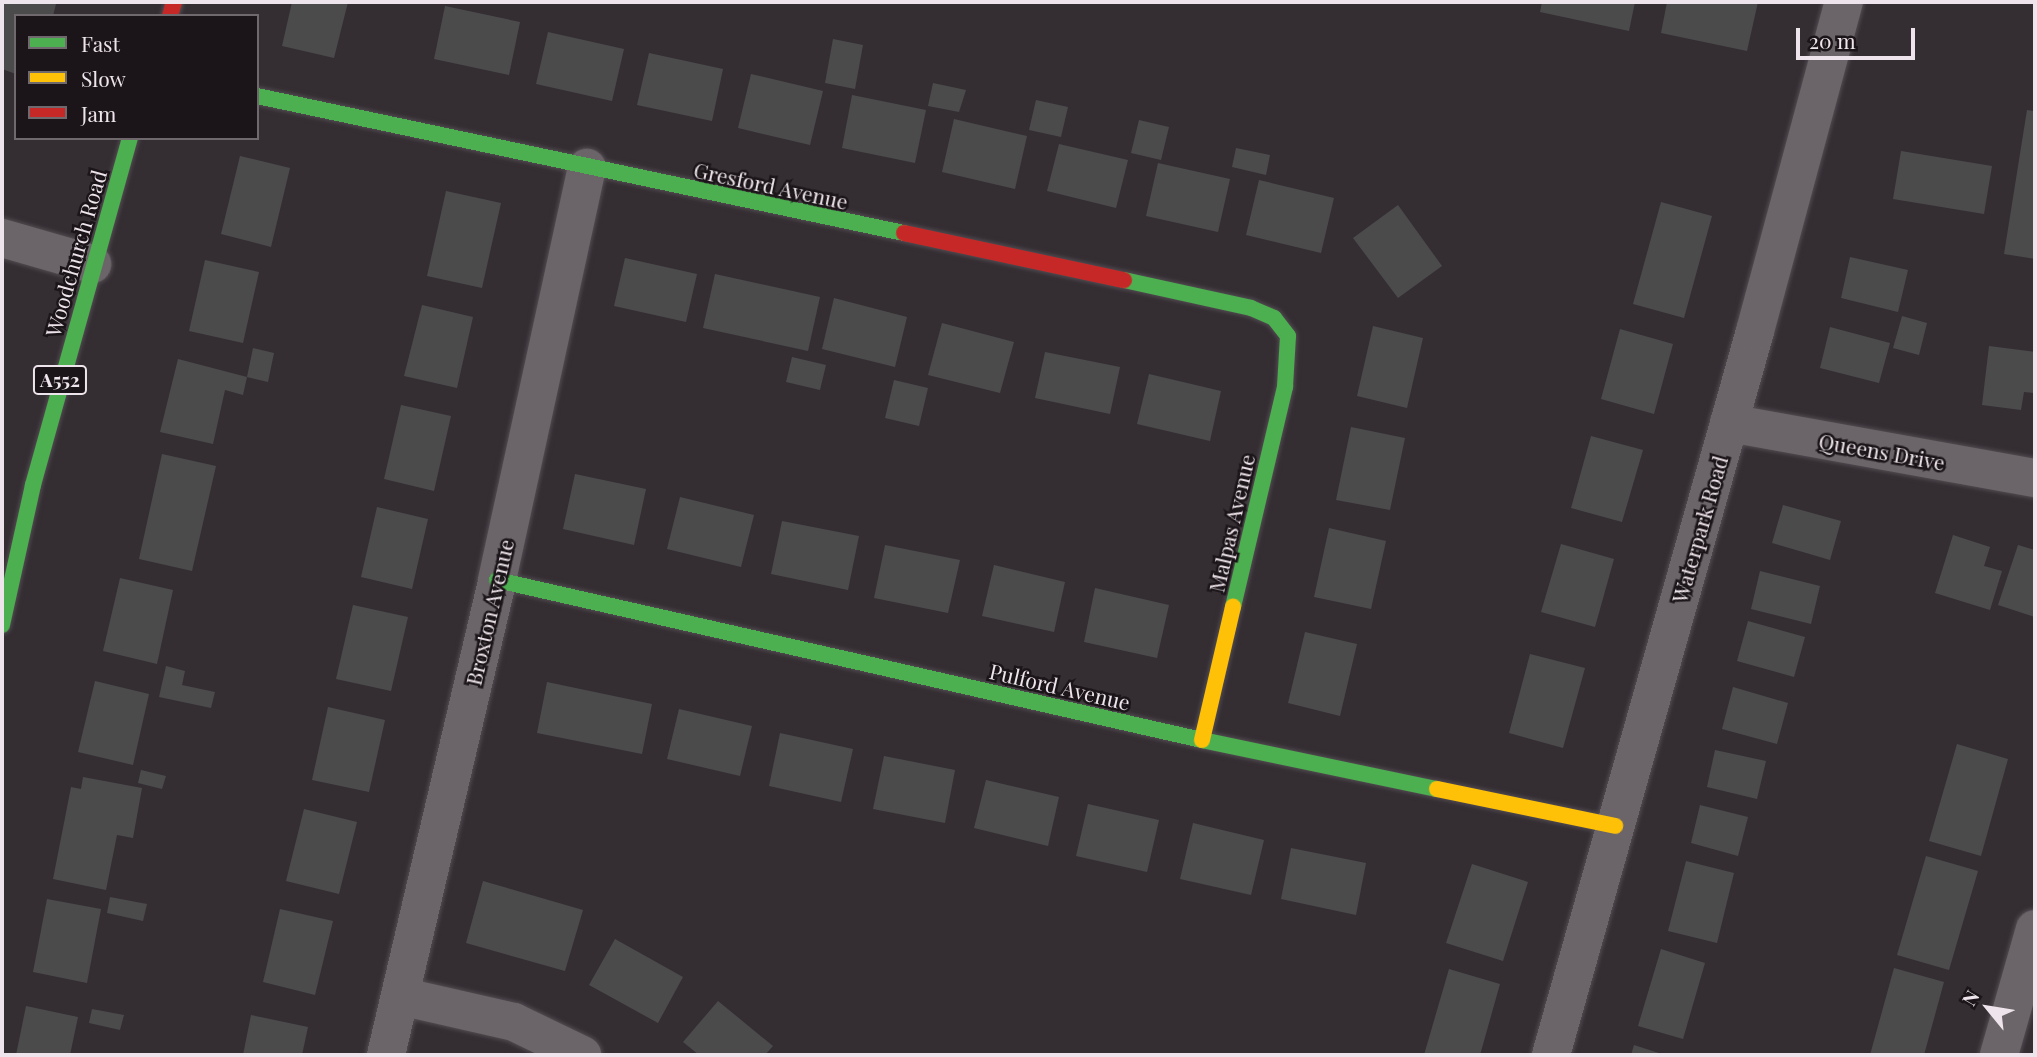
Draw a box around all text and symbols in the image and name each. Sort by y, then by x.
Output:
legend [14,14,259,140]
scale bar [1799,14,1918,58]
text: 20 m [1809,26,1856,54]
text: Fast [81,29,120,57]
text: Slow [81,64,126,92]
text: Jam [81,99,117,127]
street label: Gresford Avenue [691,156,851,214]
street label: Woodchurch Road [39,167,111,339]
road number: A552 [32,364,88,396]
street label: Queens Drive [1817,428,1947,474]
street label: Malpas Avenue [1203,451,1259,595]
street label: Waterpark Road [1666,452,1732,606]
street label: Broxton Avenue [460,536,518,688]
street label: Pulford Avenue [987,657,1133,715]
north arrow [1953,973,2023,1043]
text: N [1955,985,1985,1010]

